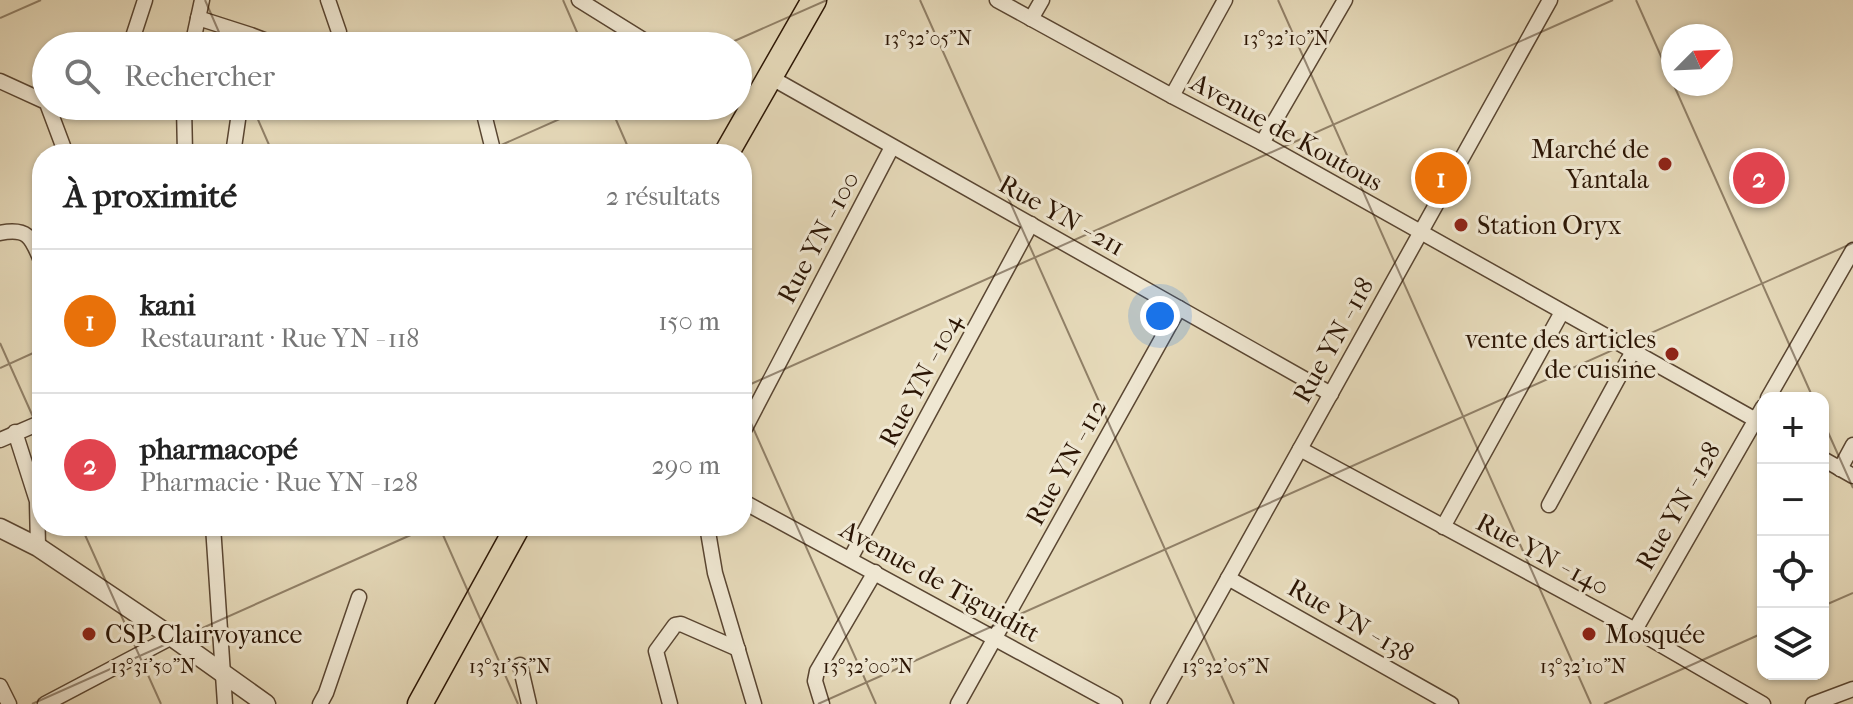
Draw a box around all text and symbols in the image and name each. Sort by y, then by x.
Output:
north arrow [1661,24,1733,96]
text: 13°32'05"N [884,27,972,50]
text: 13°32'10"N [1243,27,1329,50]
search box [32,32,752,120]
icon: search [60,54,104,98]
text: Rechercher [124,59,275,94]
street label: Avenue de Koutous [1185,66,1388,198]
place label: Marché de Yantala [1531,134,1650,195]
pin: 1 [1415,148,1467,208]
pin: 2 [1733,148,1785,208]
marker: Marché de Yantala [1656,155,1674,173]
street label: Rue YN - 100 [771,166,866,308]
street label: Rue YN - 211 [993,168,1130,263]
text: À proximité [64,176,237,216]
text: 2 résultats [606,181,720,212]
place label: Station Oryx [1477,210,1622,241]
marker: Station Oryx [1452,216,1470,234]
street label: Rue YN - 118 [1286,272,1381,408]
text: kani [140,288,196,323]
your location [1140,296,1180,336]
text: 1 [85,306,95,337]
text: 150 m [658,306,720,337]
street label: Rue YN - 104 [873,308,969,452]
text: Restaurant · Rue YN - 118 [140,323,419,354]
place label: vente des articles de cuisine [1465,324,1656,385]
marker: vente des articles de cuisine [1663,345,1681,363]
map controls [1757,392,1829,680]
button: + [1757,392,1829,464]
street label: Rue YN - 112 [1019,394,1114,531]
text: pharmacopé [140,432,298,467]
street label: Rue YN - 128 [1629,437,1728,576]
text: 2 [83,450,97,481]
text: 290 m [651,450,720,481]
button: − [1757,464,1829,536]
text: Pharmacie · Rue YN - 128 [140,467,418,498]
street label: Rue YN - 140 [1471,506,1615,602]
street label: Avenue de Tiguiditt [834,513,1046,650]
button: locate [1757,536,1829,608]
street label: Rue YN - 138 [1282,572,1419,669]
button: layers [1757,608,1829,680]
place label: CSP Clairvoyance [105,619,302,650]
place label: Mosquée [1605,619,1705,650]
marker: CSP Clairvoyance [80,625,98,643]
marker: Mosquée [1580,625,1598,643]
text: 13°31'50"N [111,655,195,678]
text: 13°31'55"N [469,655,551,678]
text: 13°32'00"N [823,655,913,678]
text: 13°32'05"N [1182,655,1270,678]
text: 13°32'10"N [1540,655,1626,678]

